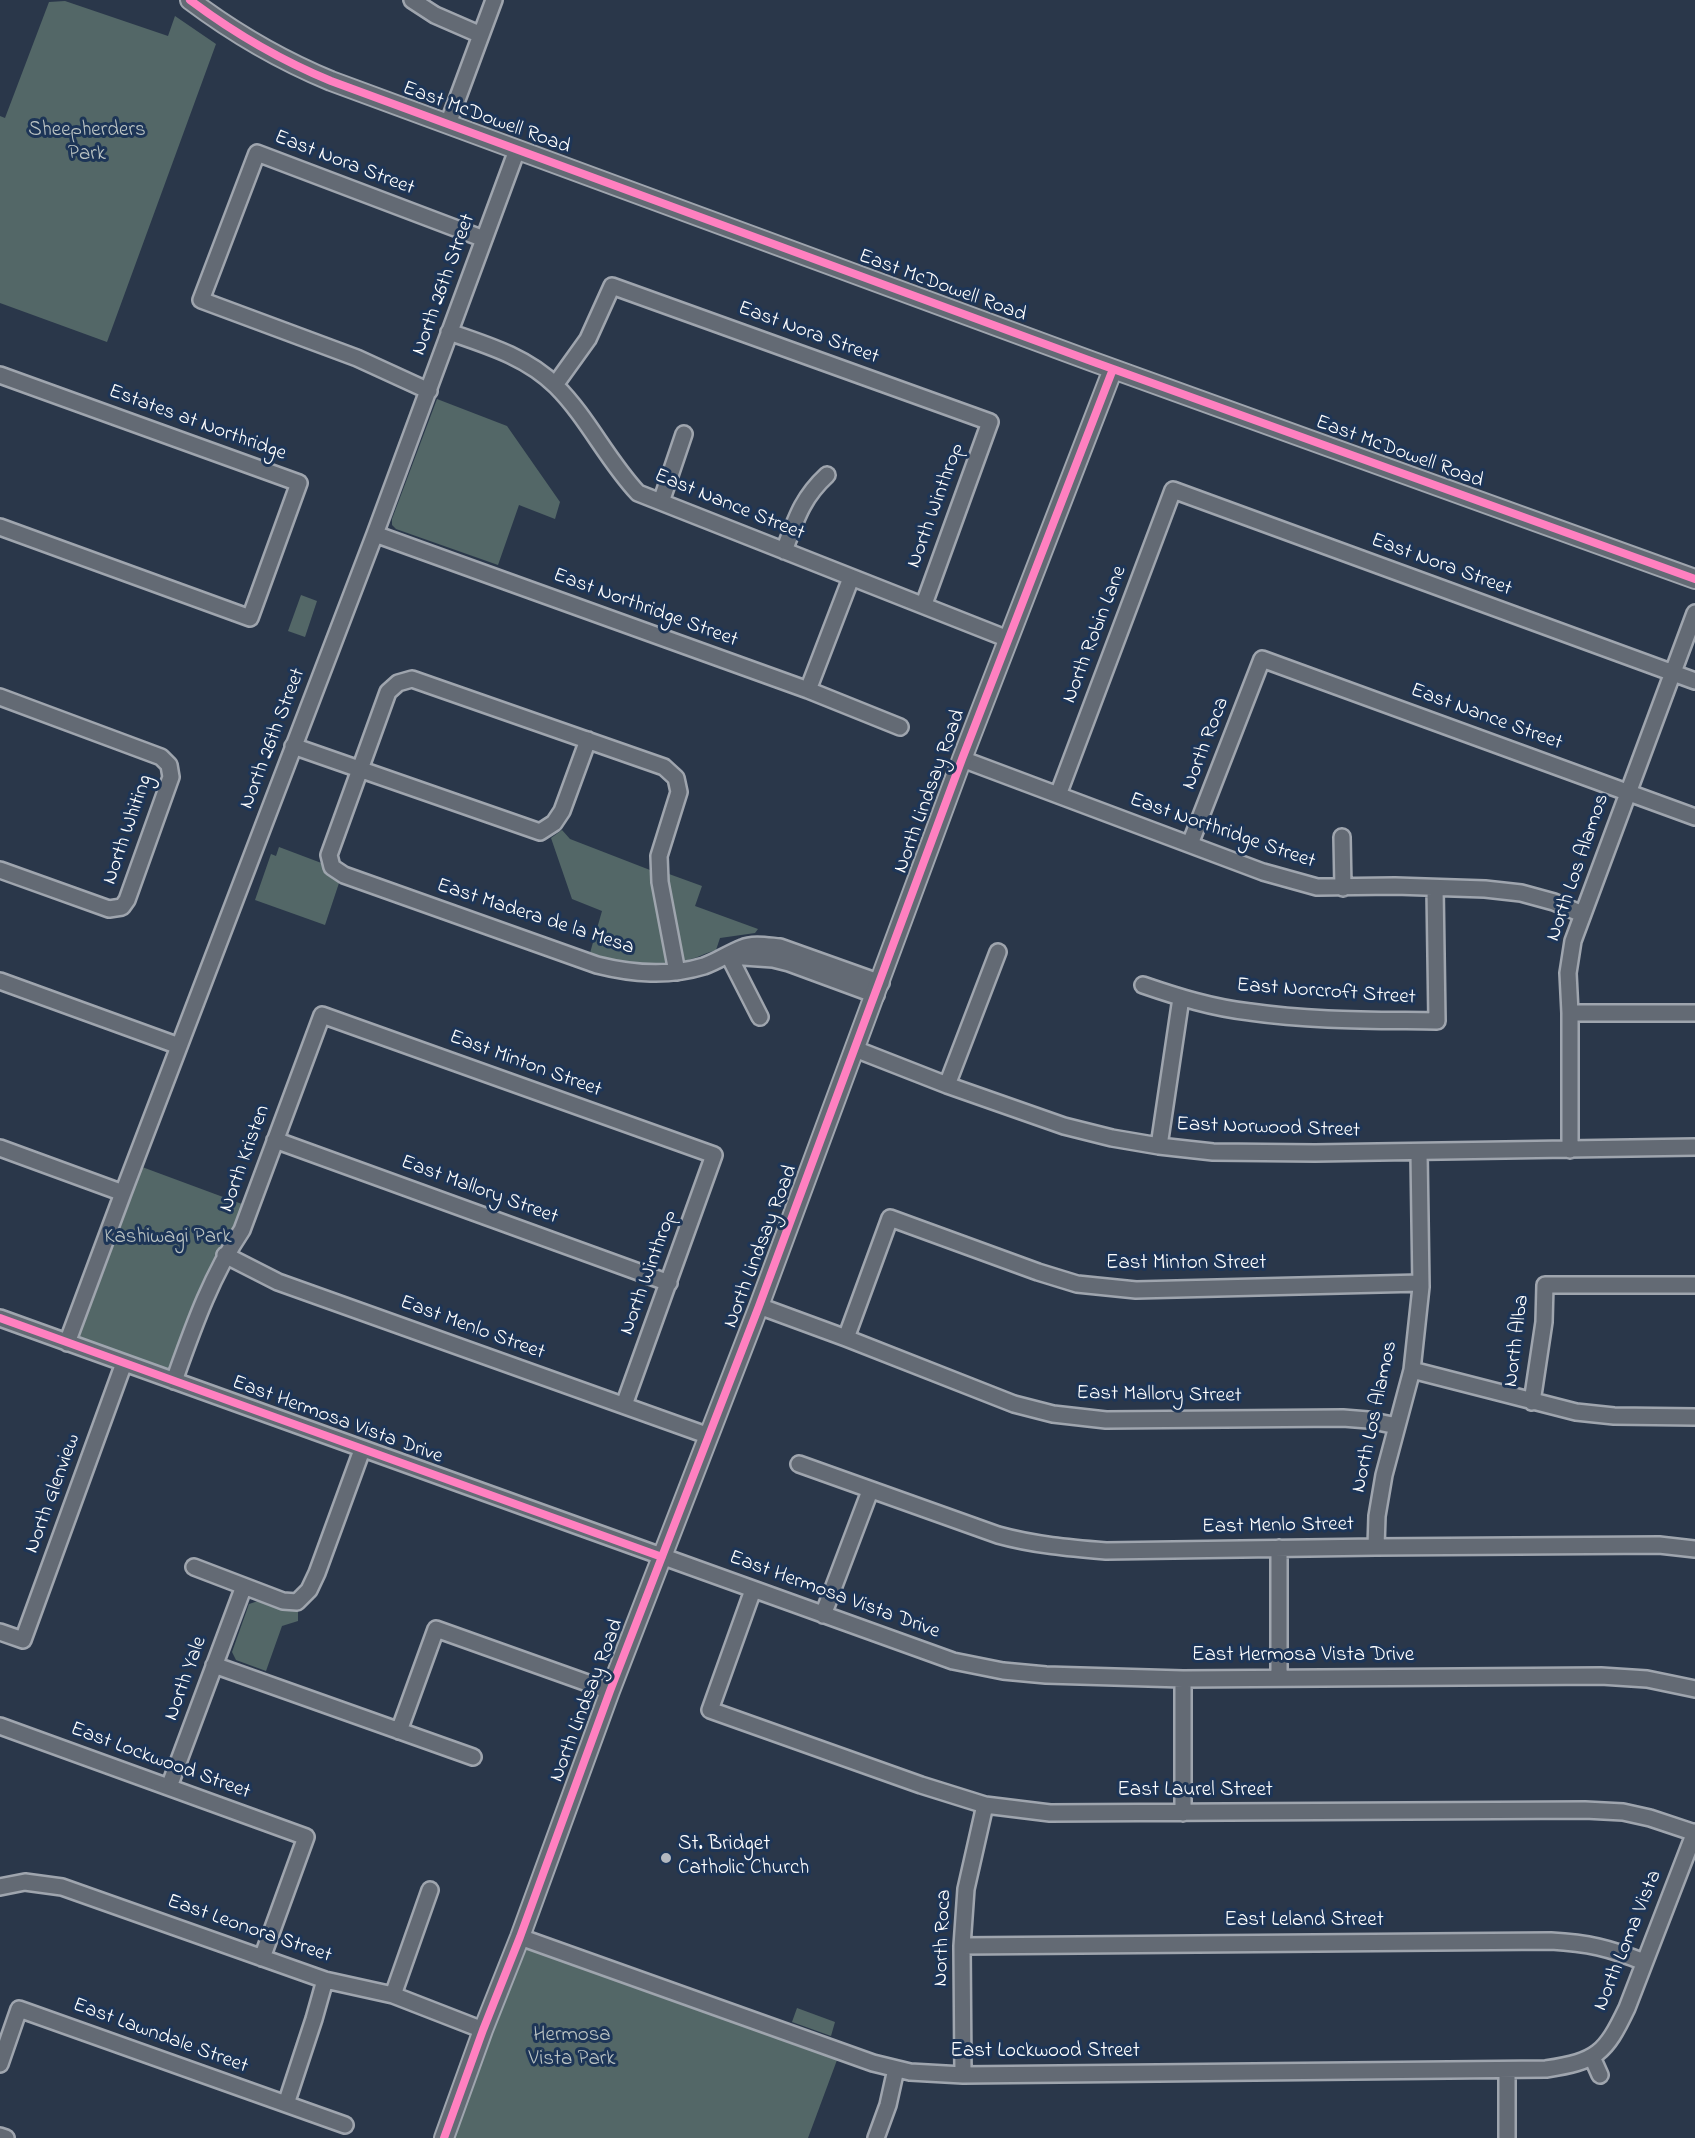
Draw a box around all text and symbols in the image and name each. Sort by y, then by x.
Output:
street label: East McDowell Road [399,77,573,161]
park label: Sheepherders Park [28,119,146,169]
street label: East Nora Street [270,126,418,202]
street label: North 26th Street [408,211,482,359]
street label: East McDowell Road [855,245,1029,329]
street label: East Nora Street [734,297,882,371]
street label: Estates at Northridge [105,380,289,468]
street label: East McDowell Road [1312,411,1486,495]
street label: North Winthrop [903,440,971,572]
street label: East Nance Street [650,464,808,548]
street label: East Nora Street [1367,529,1515,603]
street label: North Robin Lane [1058,563,1134,707]
street label: East Northridge Street [549,564,741,654]
street label: North 26th Street [236,665,312,813]
street label: East Nance Street [1407,679,1565,757]
street label: North Roca [1178,694,1236,794]
street label: North Lindsay Road [890,707,972,877]
street label: North Whiting [98,772,160,888]
street label: East Northridge Street [1126,788,1318,876]
street label: North Los Alamos [1542,791,1616,945]
street label: East Madera de la Mesa [433,874,637,962]
street label: East Norcroft Street [1236,974,1416,1012]
street label: East Minton Street [445,1026,605,1104]
street label: North Kristen [215,1102,277,1216]
street label: East Norwood Street [1176,1113,1360,1145]
street label: East Mallory Street [397,1151,561,1231]
street label: North Lindsay Road [719,1162,805,1332]
street label: North Winthrop [616,1207,684,1339]
park label: Kashiwagi Park [104,1226,232,1252]
street label: East Minton Street [1106,1252,1266,1278]
street label: East Menlo Street [396,1291,548,1367]
street label: North Alba [1500,1293,1536,1389]
street label: North Los Alamos [1348,1339,1404,1495]
street label: East Hermosa Vista Drive [228,1371,446,1471]
street label: East Mallory Street [1076,1382,1242,1410]
street label: North Glenview [21,1431,87,1557]
street label: East Menlo Street [1202,1513,1354,1541]
street label: East Hermosa Vista Drive [725,1546,943,1646]
street label: North Lindsay Road [545,1616,631,1786]
street label: North Yale [160,1633,214,1725]
street label: East Hermosa Vista Drive [1192,1644,1414,1670]
street label: East Lockwood Street [67,1718,253,1806]
street label: East Laurel Street [1117,1779,1273,1805]
place label: St. Bridget Catholic Church [678,1833,809,1883]
marker: St. Bridget Catholic Church [659,1851,673,1865]
street label: North Loma Vista [1589,1867,1669,2015]
street label: North Roca [930,1889,958,1987]
street label: East Leonora Street [163,1890,335,1970]
street label: East Leland Street [1224,1909,1384,1935]
street label: East Lawndale Street [69,1994,251,2080]
park label: Hermosa Vista Park [529,2024,615,2074]
street label: East Lockwood Street [950,2040,1140,2066]

